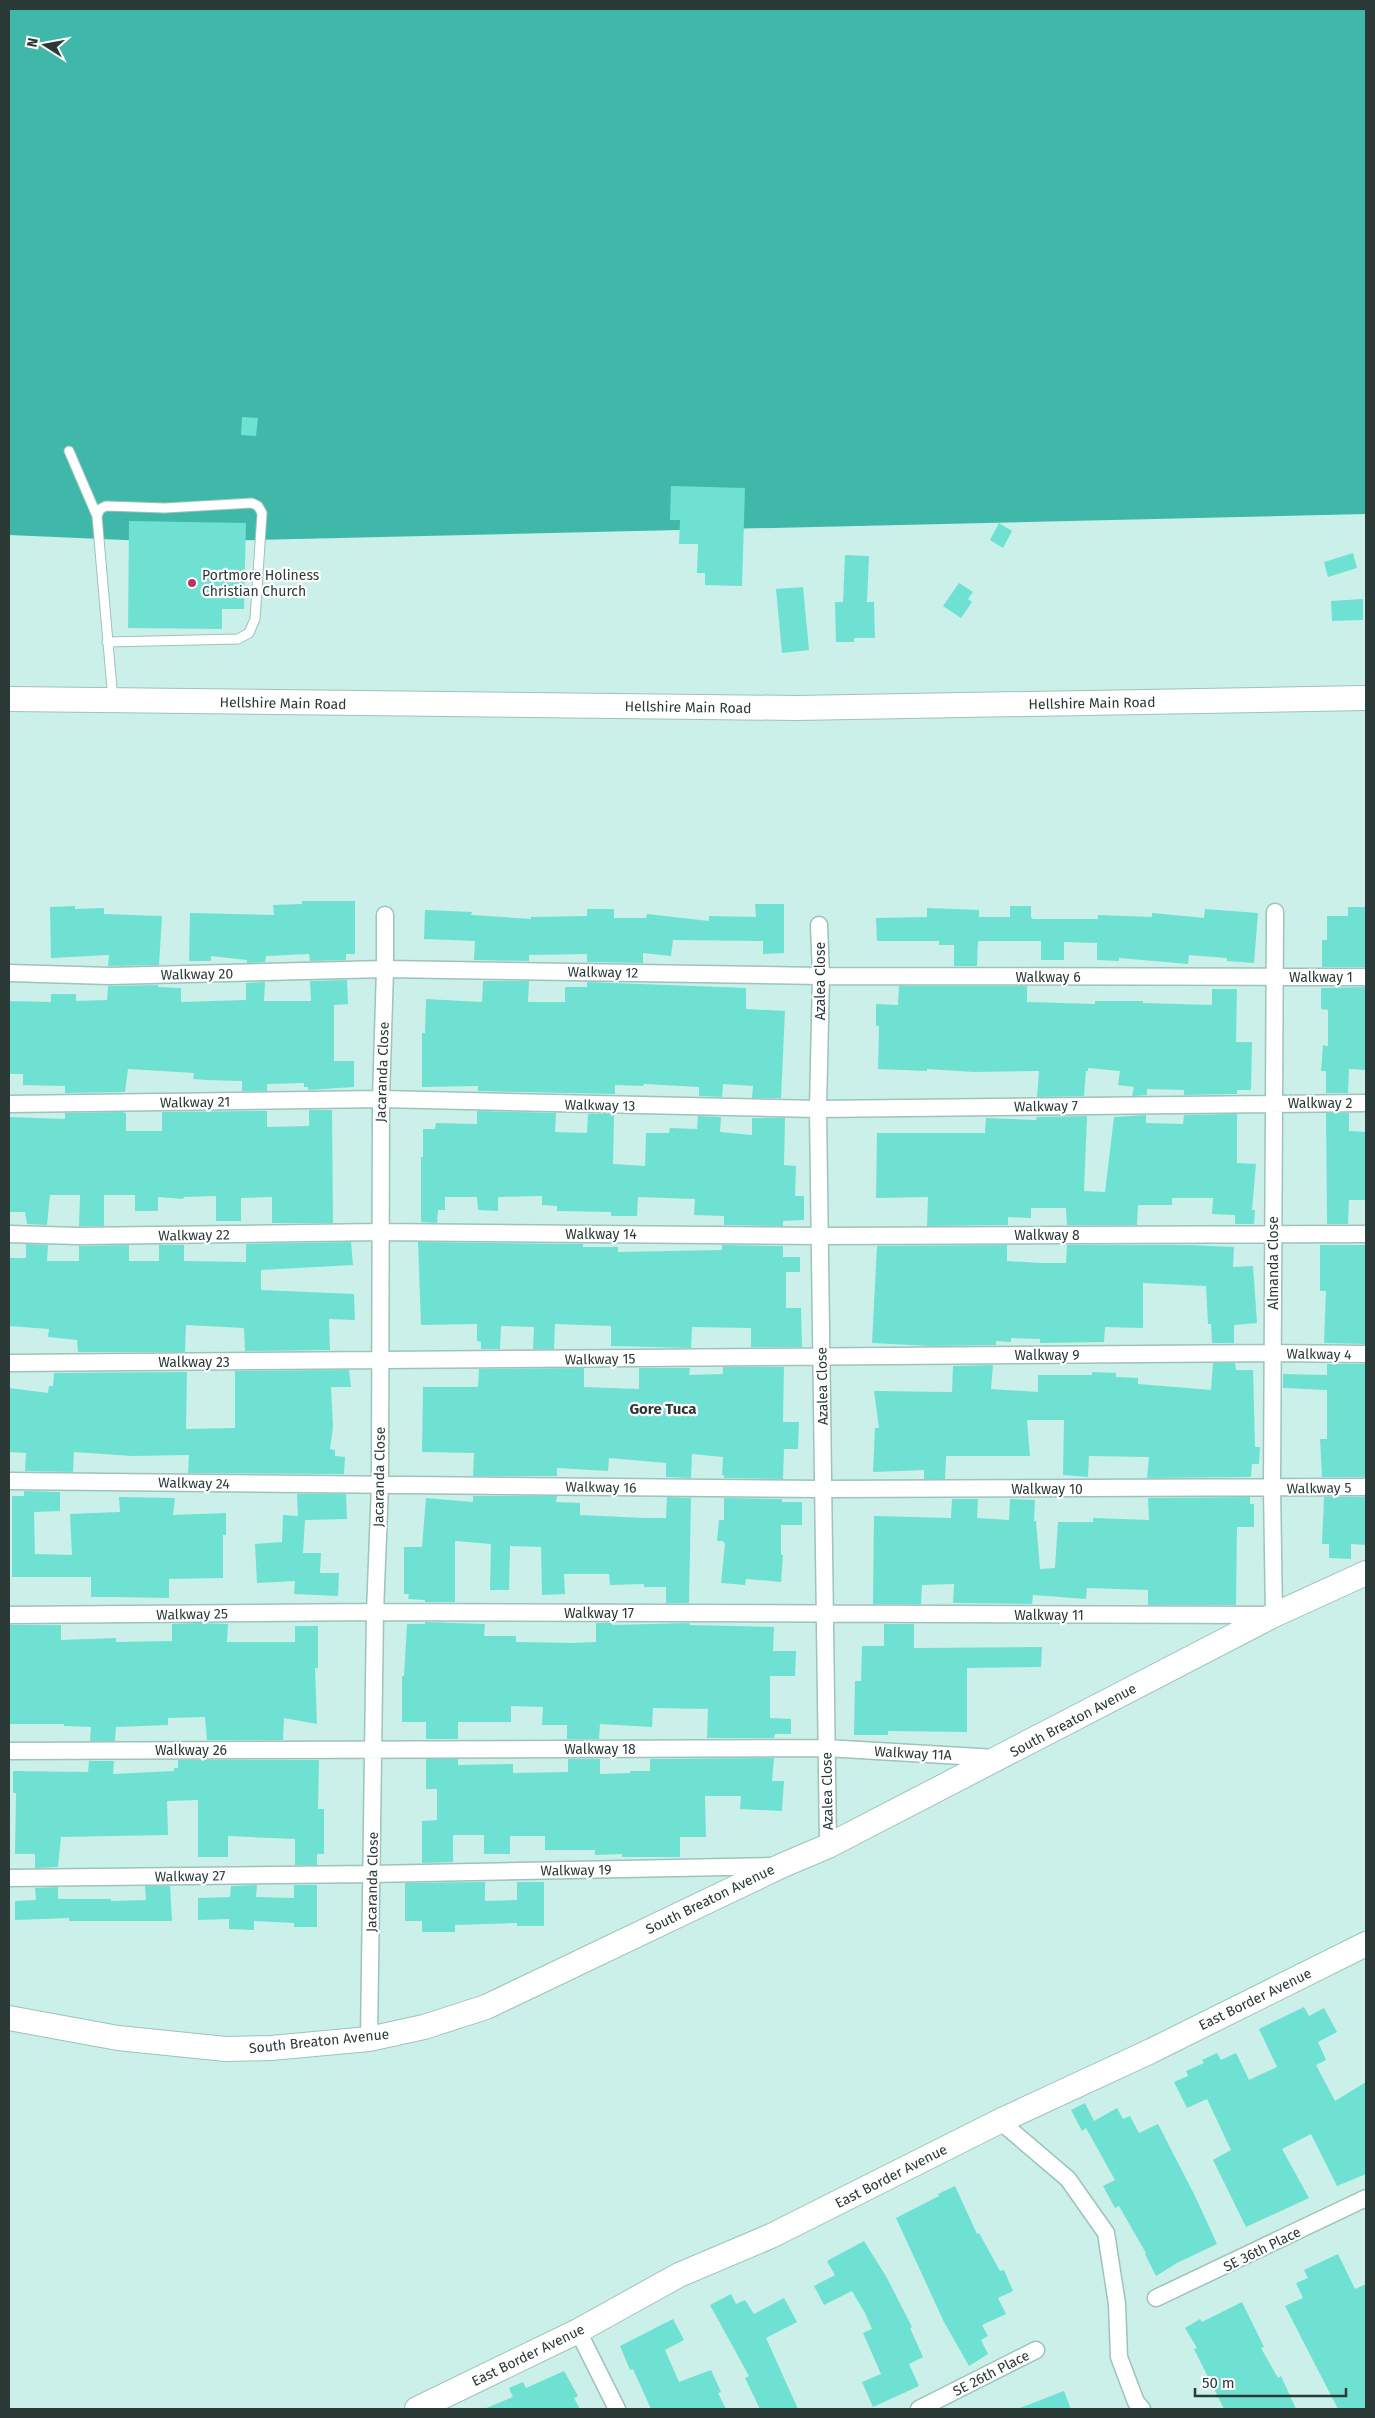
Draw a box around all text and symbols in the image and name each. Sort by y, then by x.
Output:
north arrow [20,20,70,70]
text: N [23,36,42,49]
place label: Portmore Holiness Christian Church [202,567,320,600]
marker: Portmore Holiness Christian Church [186,577,198,589]
street label: Hellshire Main Road [219,694,347,713]
street label: Hellshire Main Road [1028,694,1156,713]
street label: Hellshire Main Road [624,698,752,717]
street label: Azalea Close [812,942,829,1020]
street label: Walkway 12 [567,963,639,982]
street label: Walkway 20 [161,965,234,984]
street label: Walkway 6 [1015,969,1081,986]
street label: Walkway 1 [1289,969,1353,986]
street label: Jacaranda Close [372,1021,393,1123]
street label: Walkway 21 [160,1093,230,1112]
street label: Walkway 2 [1288,1095,1352,1112]
street label: Walkway 13 [564,1096,636,1115]
street label: Walkway 7 [1014,1097,1078,1116]
street label: Almanda Close [1265,1216,1282,1310]
street label: Walkway 22 [158,1226,230,1245]
street label: Walkway 14 [565,1226,637,1243]
street label: Walkway 8 [1014,1227,1080,1244]
street label: Walkway 4 [1286,1345,1352,1364]
street label: Azalea Close [813,1347,832,1425]
street label: Walkway 9 [1014,1347,1080,1364]
street label: Walkway 15 [564,1350,636,1369]
street label: Walkway 23 [158,1354,230,1371]
district label: Gore Tuca [629,1400,697,1418]
street label: Jacaranda Close [370,1427,389,1527]
street label: Walkway 24 [158,1474,231,1493]
street label: Walkway 16 [565,1478,637,1497]
street label: Walkway 5 [1286,1479,1352,1498]
street label: Walkway 10 [1011,1481,1083,1498]
street label: Walkway 25 [156,1605,228,1624]
street label: Walkway 17 [564,1605,634,1622]
street label: Walkway 11 [1014,1607,1084,1624]
street label: South Breaton Avenue [1007,1680,1139,1761]
street label: Walkway 18 [564,1741,636,1758]
street label: Walkway 26 [155,1742,227,1759]
street label: Walkway 11A [874,1743,952,1764]
street label: Azalea Close [818,1752,837,1830]
street label: Jacaranda Close [363,1832,382,1932]
street label: Walkway 19 [540,1861,612,1880]
street label: South Breaton Avenue [643,1861,777,1938]
street label: Walkway 27 [154,1867,226,1886]
street label: East Border Avenue [1196,1965,1314,2034]
street label: South Breaton Avenue [248,2026,390,2057]
street label: East Border Avenue [832,2141,950,2212]
street label: SE 36th Place [1221,2223,1304,2275]
street label: East Border Avenue [469,2321,587,2390]
street label: SE 26th Place [950,2347,1032,2400]
scale bar [1195,2366,1346,2398]
text: 50 m [1202,2374,1235,2392]

